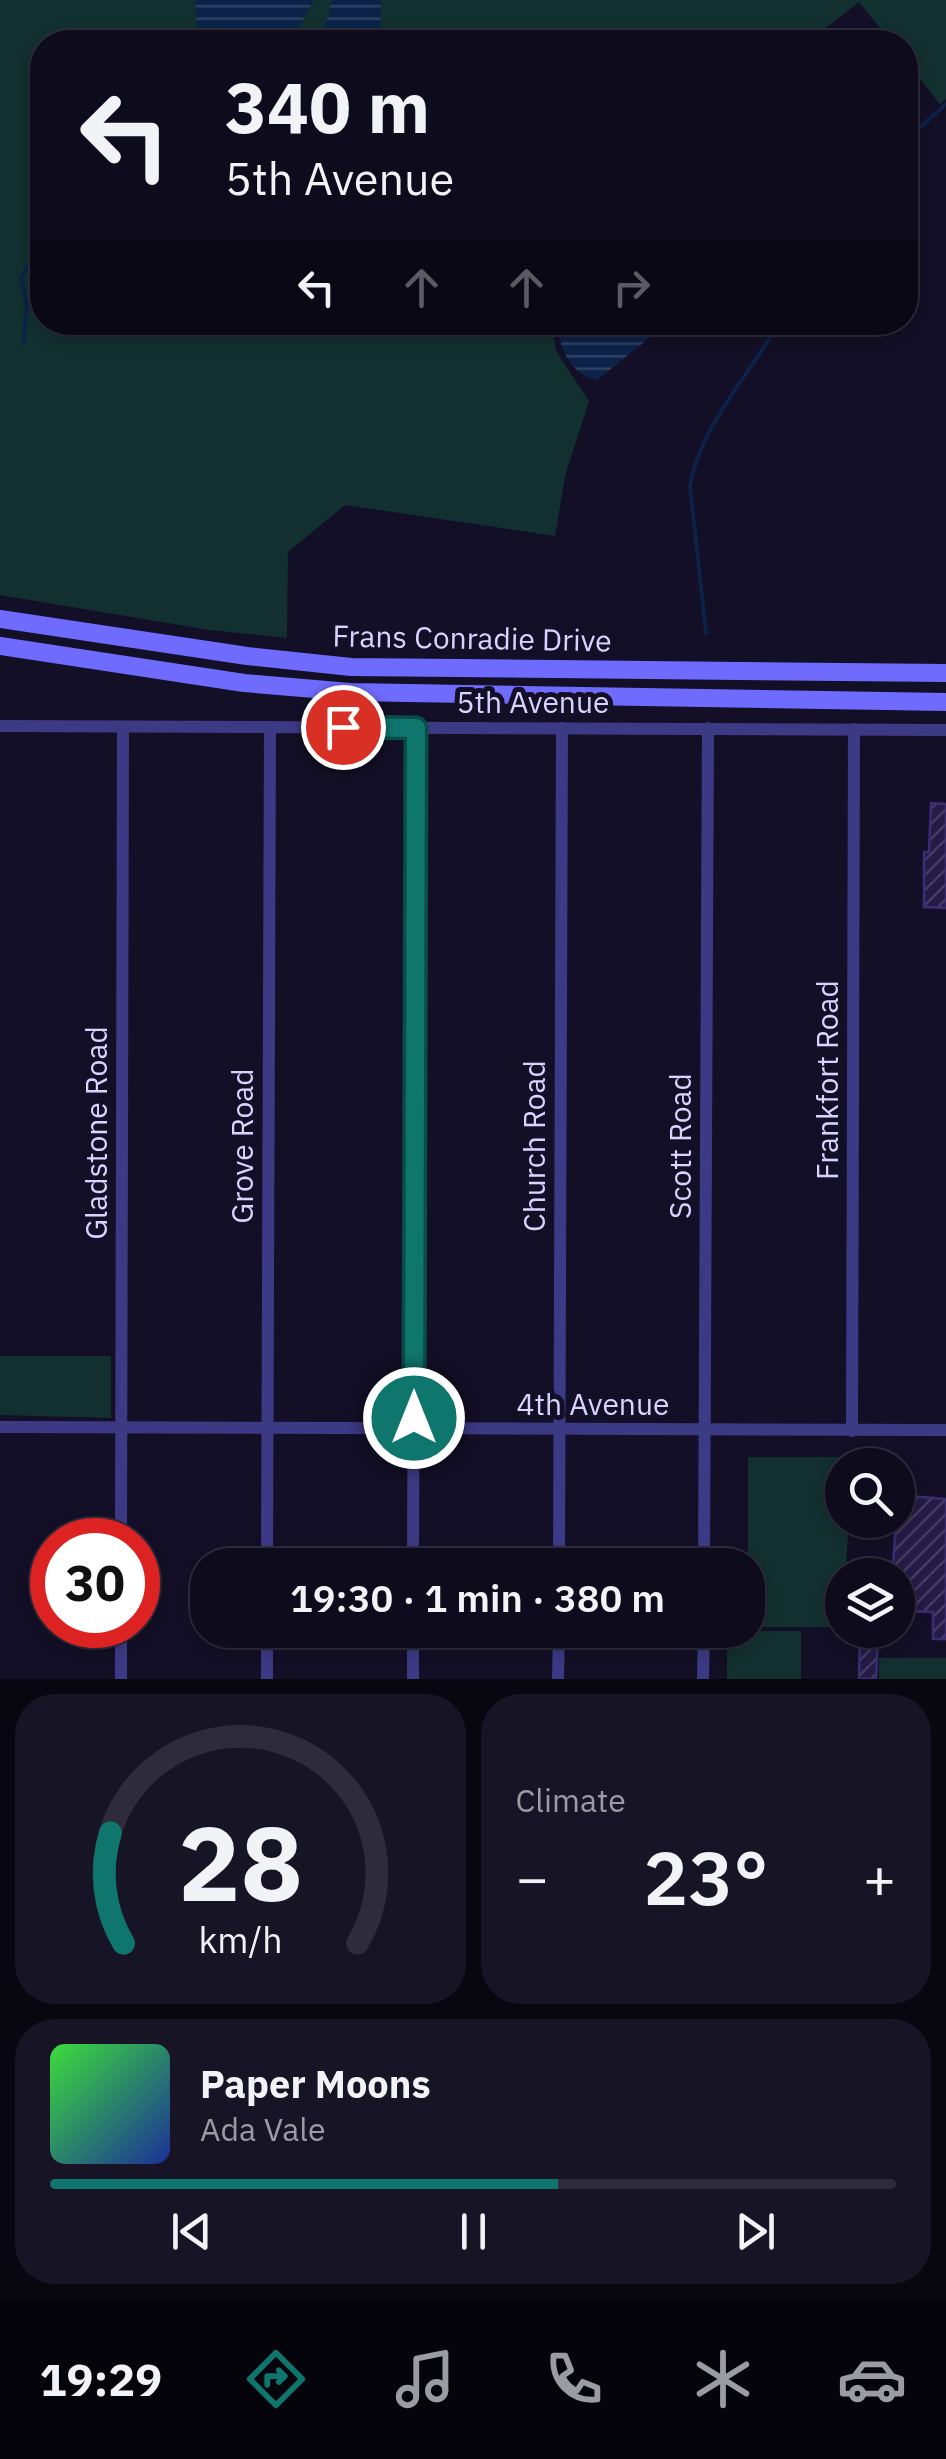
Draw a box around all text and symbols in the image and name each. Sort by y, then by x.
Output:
text: 340 m [225,61,430,152]
icon: left [60,70,190,200]
text: 5th Avenue [225,149,454,207]
icon: left [289,260,344,315]
icon: ahead [394,260,449,315]
icon: ahead [499,260,554,315]
icon: right [604,260,659,315]
street label: Frans Conradie Drive [332,616,612,659]
street label: 5th Avenue [457,682,609,721]
pin [301,685,386,770]
icon: arrive [316,700,371,755]
street label: Frankfort Road [807,980,846,1180]
street label: Gladstone Road [76,1026,115,1240]
street label: Church Road [514,1060,553,1232]
street label: Grove Road [222,1068,261,1224]
street label: Scott Road [660,1073,699,1219]
position arrow [362,1366,466,1470]
street label: 4th Avenue [517,1384,669,1423]
map controls [825,1448,915,1648]
button: search [825,1448,915,1538]
speed limit sign: 30 [30,1518,160,1648]
button: layers [825,1558,915,1648]
text: 19:30 · 1 min · 380 m [290,1573,665,1622]
text: Climate [516,1779,626,1821]
text: 28 [178,1794,303,1930]
text: 23° [643,1828,768,1926]
text: − [516,1842,549,1913]
text: + [863,1842,896,1913]
text: km/h [198,1916,282,1963]
text: Paper Moons [200,2059,431,2108]
text: Ada Vale [200,2108,326,2150]
icon: previous [164,2204,219,2259]
icon: pause [446,2204,501,2259]
icon: next [728,2204,783,2259]
icon: directions [241,2344,311,2414]
icon: music [390,2344,460,2414]
icon: phone [539,2344,609,2414]
icon: climate [688,2344,758,2414]
icon: car [837,2344,907,2414]
text: 19:29 [39,2350,162,2408]

